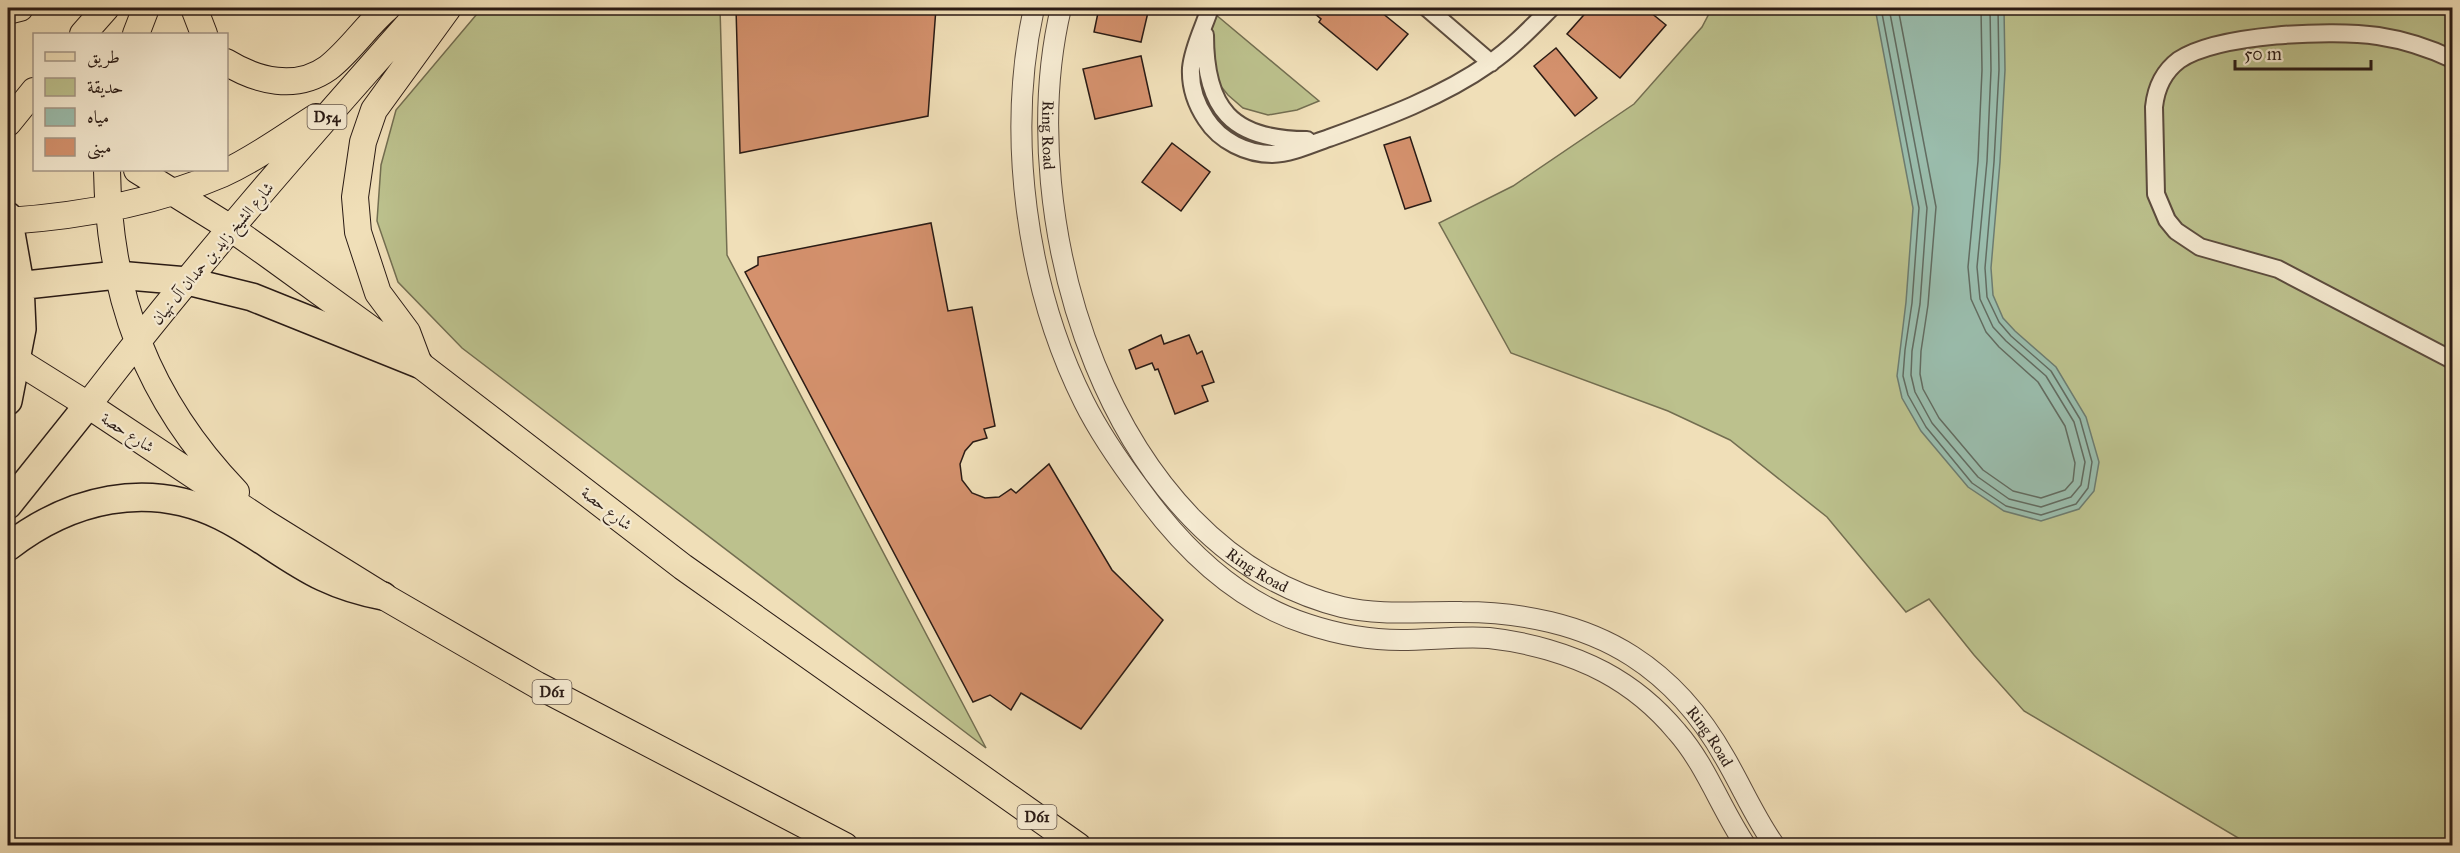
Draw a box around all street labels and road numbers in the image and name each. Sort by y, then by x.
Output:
street label: Ring Road [1037,100,1059,170]
road number: D54 [308,105,346,129]
street label: شارع الشيخ زايد بن حمدان آل نهيان [147,178,281,332]
street label: شارع حصة [95,408,158,460]
street label: شارع حصة [575,483,636,537]
street label: Ring Road [1222,544,1291,596]
road number: D61 [532,680,572,704]
street label: Ring Road [1683,702,1737,770]
road number: D61 [1018,805,1056,829]

